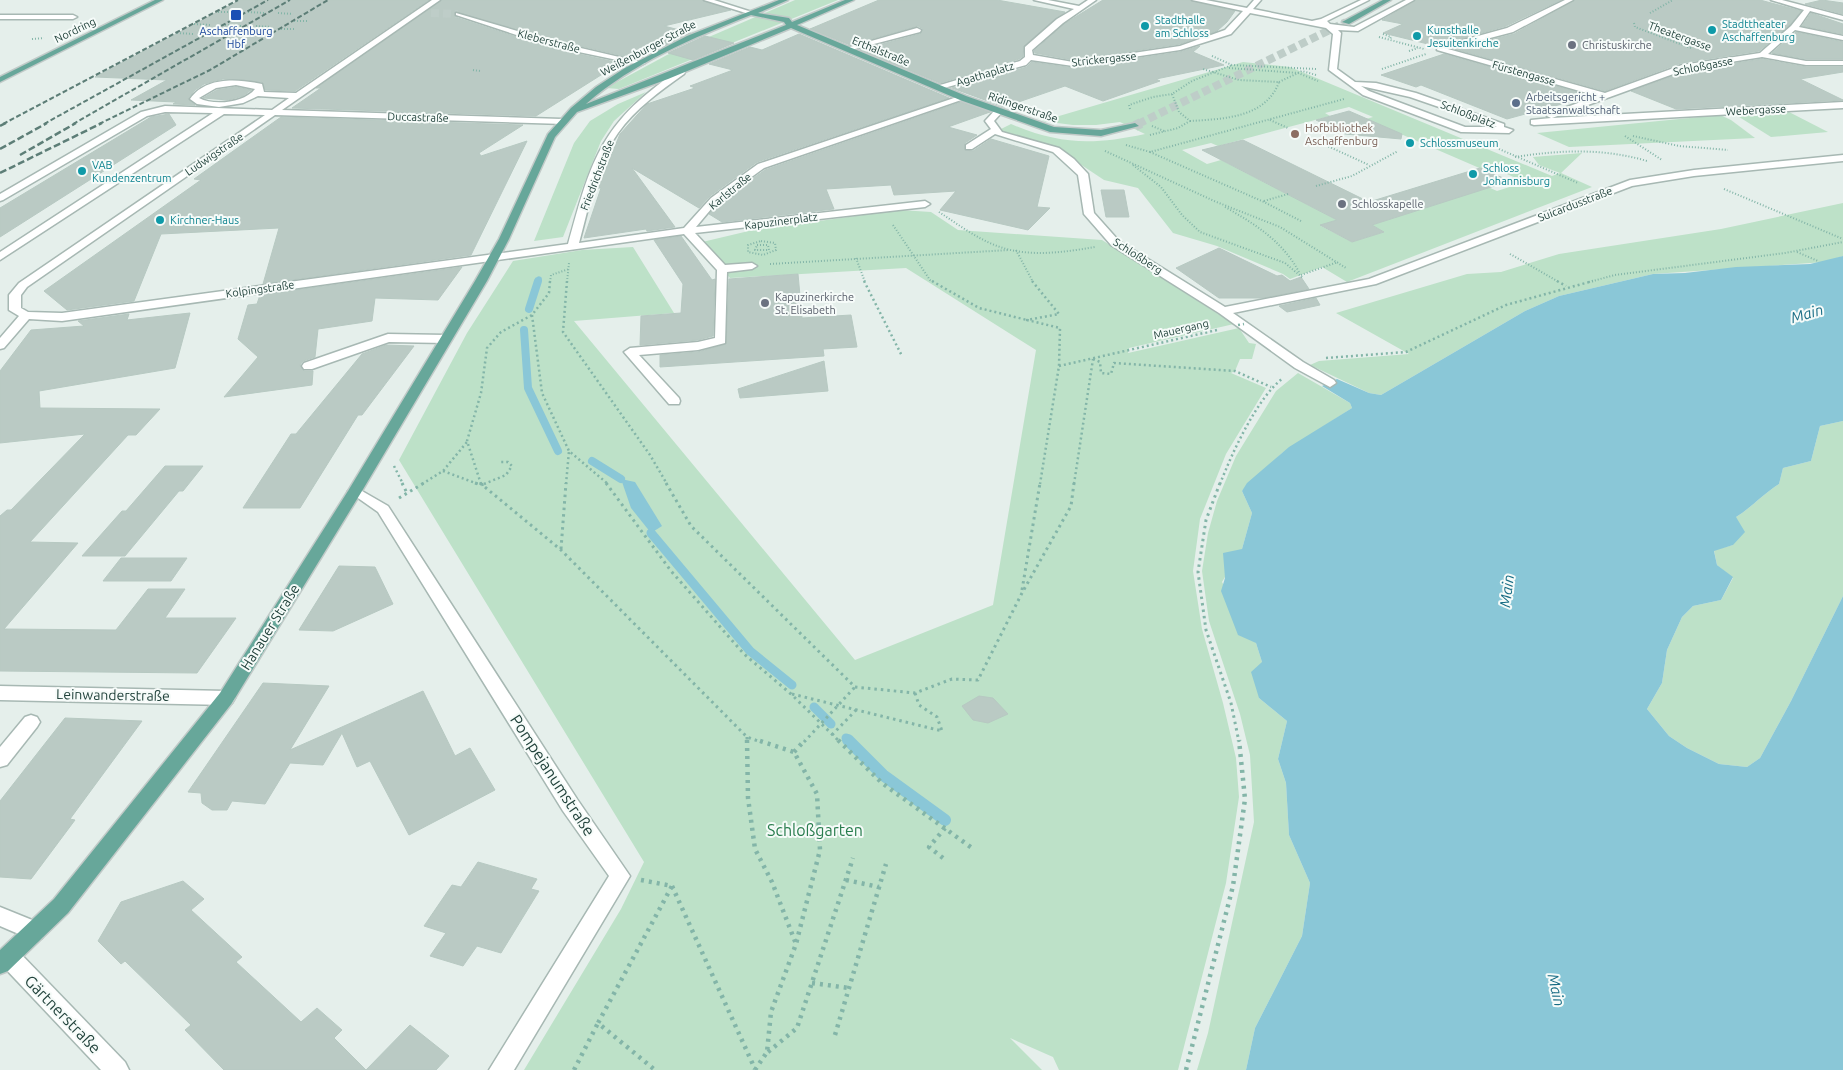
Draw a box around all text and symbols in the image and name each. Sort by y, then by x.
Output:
marker: Aschaffenburg Hbf [229,8,243,22]
place label: Stadthalle am Schloss [1155,14,1209,39]
street label: Nordring [52,15,98,45]
street label: Weißenburger Straße [598,18,698,78]
place label: Stadttheater Aschaffenburg [1722,18,1795,43]
street label: Theatergasse [1647,19,1713,53]
marker: Stadthalle am Schloss [1139,20,1151,32]
place label: Kunsthalle Jesuitenkirche [1427,24,1499,49]
marker: Stadttheater Aschaffenburg [1706,24,1718,36]
place label: Aschaffenburg Hbf [199,25,273,50]
street label: Kleberstraße [517,27,581,55]
marker: Kunsthalle Jesuitenkirche [1411,30,1423,42]
street label: Erthalstraße [850,34,912,68]
marker: Christuskirche [1566,39,1578,51]
place label: Christuskirche [1582,39,1652,51]
street label: Strickergasse [1071,50,1137,68]
street label: Schloßgasse [1672,54,1734,78]
street label: Fürstengasse [1491,58,1557,88]
street label: Agathaplatz [955,60,1015,88]
street label: Ridingerstraße [986,89,1060,125]
place label: Arbeitsgericht + Staatsanwaltschaft [1526,91,1621,116]
marker: Arbeitsgericht + Staatsanwaltschaft [1510,97,1522,109]
street label: Schloßplatz [1439,98,1497,130]
street label: Webergasse [1726,102,1786,118]
street label: Duccastraße [387,110,449,124]
place label: Hofbibliothek Aschaffenburg [1305,122,1378,147]
marker: Hofbibliothek Aschaffenburg [1289,128,1301,140]
street label: Ludwigstraße [183,130,245,178]
marker: Schlossmuseum [1404,137,1416,149]
place label: Schlossmuseum [1420,137,1498,149]
street label: Friedrichstraße [578,138,616,212]
place label: VAB Kundenzentrum [92,159,172,184]
place label: Schloss Johannisburg [1483,162,1550,187]
marker: VAB Kundenzentrum [76,165,88,177]
marker: Schloss Johannisburg [1467,168,1479,180]
street label: Karlstraße [706,170,754,212]
street label: Suicardusstraße [1536,184,1614,224]
marker: Schlosskapelle [1336,198,1348,210]
place label: Schlosskapelle [1352,198,1424,210]
street label: Kapuzinerplatz [744,211,818,231]
marker: Kirchner-Haus [154,214,166,226]
place label: Kirchner-Haus [170,214,239,226]
street label: Schloßberg [1111,236,1165,276]
street label: Kolpingstraße [225,278,295,300]
place label: Kapuzinerkirche St. Elisabeth [775,291,854,316]
marker: Kapuzinerkirche St. Elisabeth [759,297,771,309]
water label: Main [1789,301,1825,326]
street label: Mauergang [1152,317,1210,341]
water label: Main [1496,574,1517,608]
street label: Hanauer Straße [237,581,303,673]
street label: Leinwanderstraße [56,686,170,704]
street label: Pompejanumstraße [507,711,599,839]
park label: Schloßgarten [767,821,863,839]
street label: Gärtnerstraße [21,971,105,1057]
water label: Main [1545,972,1568,1008]

